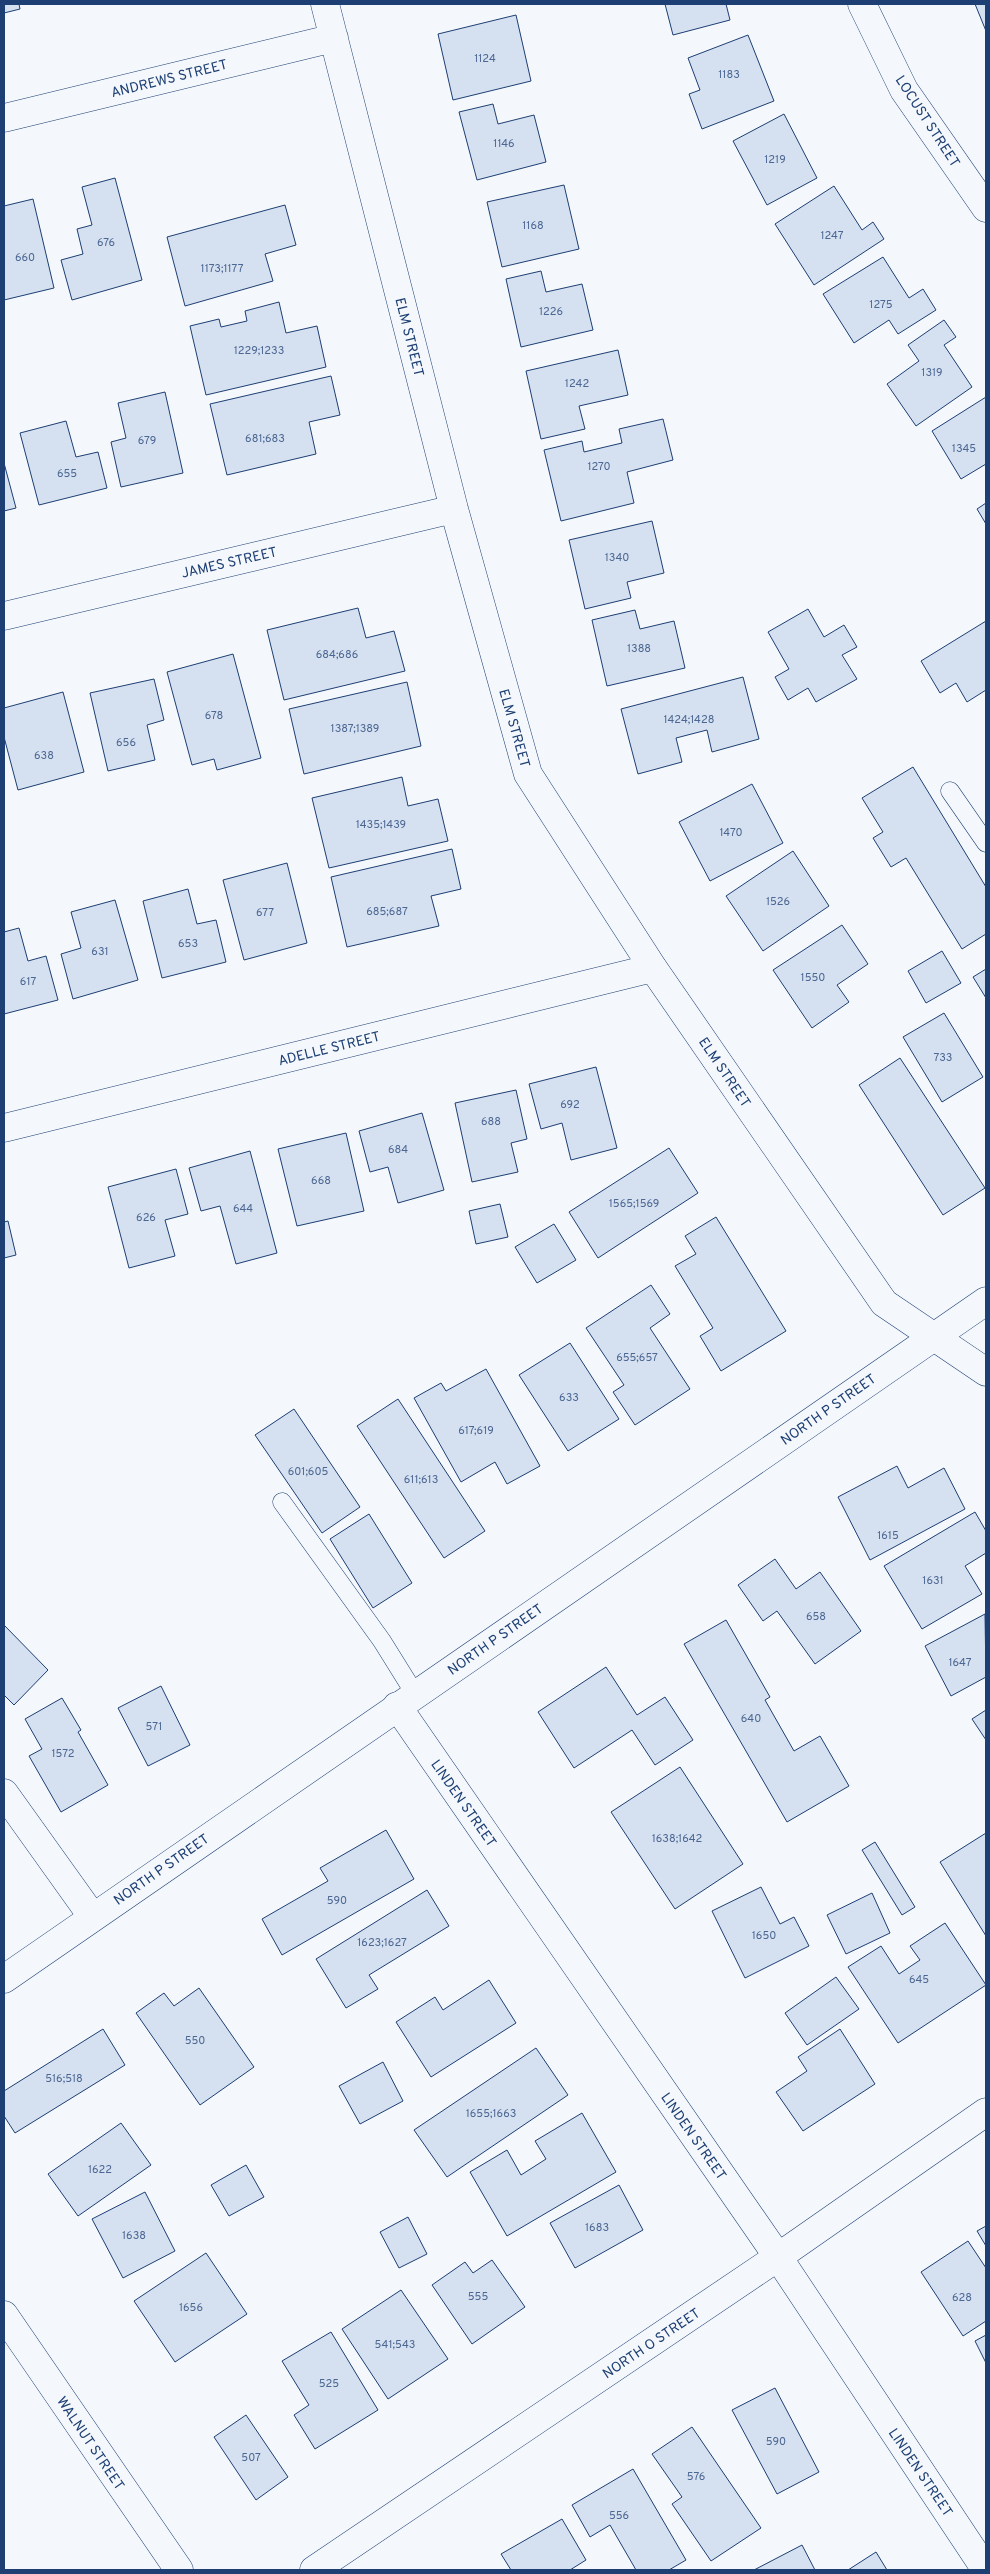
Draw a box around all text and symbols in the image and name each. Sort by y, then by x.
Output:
house number: 1124 [474,52,496,66]
street label: ANDREWS STREET [109,57,229,102]
house number: 1183 [718,68,740,82]
street label: LOCUST STREET [891,73,963,171]
house number: 1146 [493,137,515,151]
house number: 1219 [764,153,786,167]
house number: 1168 [522,219,544,233]
house number: 1247 [820,229,844,243]
house number: 676 [97,236,115,250]
house number: 660 [15,251,35,265]
house number: 1173;1177 [201,262,244,276]
street label: ELM STREET [390,296,427,379]
house number: 1275 [869,298,893,312]
house number: 1226 [539,305,563,319]
house number: 1229;1233 [234,344,284,358]
house number: 1319 [921,366,943,380]
house number: 1242 [565,377,589,391]
house number: 681;683 [245,432,285,446]
house number: 679 [138,434,156,448]
house number: 1345 [952,442,976,456]
house number: 1270 [587,460,611,474]
house number: 655 [57,467,77,481]
street label: JAMES STREET [180,544,279,583]
house number: 1340 [605,551,629,565]
house number: 1388 [627,642,651,656]
house number: 684;686 [316,648,358,662]
street label: ELM STREET [494,687,533,770]
house number: 678 [205,709,223,723]
house number: 1424;1428 [664,713,714,727]
house number: 1387;1389 [331,722,379,736]
house number: 656 [116,736,136,750]
house number: 638 [34,749,54,763]
house number: 1435;1439 [356,818,406,832]
house number: 1470 [719,826,743,840]
house number: 1526 [766,895,790,909]
house number: 685;687 [366,905,408,919]
house number: 677 [256,906,274,920]
house number: 653 [178,937,198,951]
house number: 631 [91,945,109,959]
house number: 1550 [801,971,825,985]
house number: 617 [20,975,36,989]
street label: ADELLE STREET [277,1029,382,1070]
street label: ELM STREET [694,1034,753,1111]
house number: 733 [934,1051,952,1065]
house number: 692 [560,1098,580,1112]
house number: 688 [481,1115,501,1129]
house number: 684 [388,1143,408,1157]
house number: 668 [311,1174,331,1188]
house number: 1565;1569 [609,1197,659,1211]
house number: 644 [233,1202,253,1216]
house number: 626 [136,1211,156,1225]
house number: 655;657 [616,1351,658,1365]
street label: NORTH P STREET [778,1371,880,1450]
house number: 633 [559,1391,579,1405]
house number: 617;619 [458,1424,494,1438]
house number: 601;605 [288,1465,329,1479]
house number: 611;613 [404,1473,438,1487]
house number: 1615 [877,1529,899,1543]
house number: 1631 [922,1574,944,1588]
street label: NORTH P STREET [445,1601,547,1680]
house number: 658 [806,1610,826,1624]
house number: 1647 [948,1656,972,1670]
house number: 640 [741,1712,761,1726]
house number: 571 [146,1720,162,1734]
house number: 1572 [51,1747,75,1761]
street label: LINDEN STREET [426,1757,499,1851]
street label: NORTH P STREET [111,1831,213,1910]
house number: 1638;1642 [652,1832,702,1846]
house number: 590 [327,1894,347,1908]
house number: 1650 [752,1929,776,1943]
house number: 1623;1627 [357,1936,407,1950]
house number: 645 [909,1973,929,1987]
house number: 550 [185,2034,205,2048]
house number: 516;518 [45,2072,83,2086]
street label: LINDEN STREET [656,2090,729,2184]
house number: 1655;1663 [466,2107,516,2121]
house number: 1622 [88,2163,112,2177]
house number: 1683 [585,2221,609,2235]
house number: 1638 [122,2229,146,2243]
house number: 555 [468,2290,488,2304]
house number: 628 [952,2291,972,2305]
house number: 1656 [179,2301,203,2315]
street label: NORTH O STREET [600,2305,704,2383]
house number: 541;543 [375,2338,415,2352]
house number: 525 [319,2377,339,2391]
street label: WALNUT STREET [52,2394,127,2494]
street label: LINDEN STREET [884,2425,956,2520]
house number: 590 [766,2435,786,2449]
house number: 507 [241,2451,261,2465]
house number: 576 [687,2470,705,2484]
house number: 556 [609,2509,629,2523]

